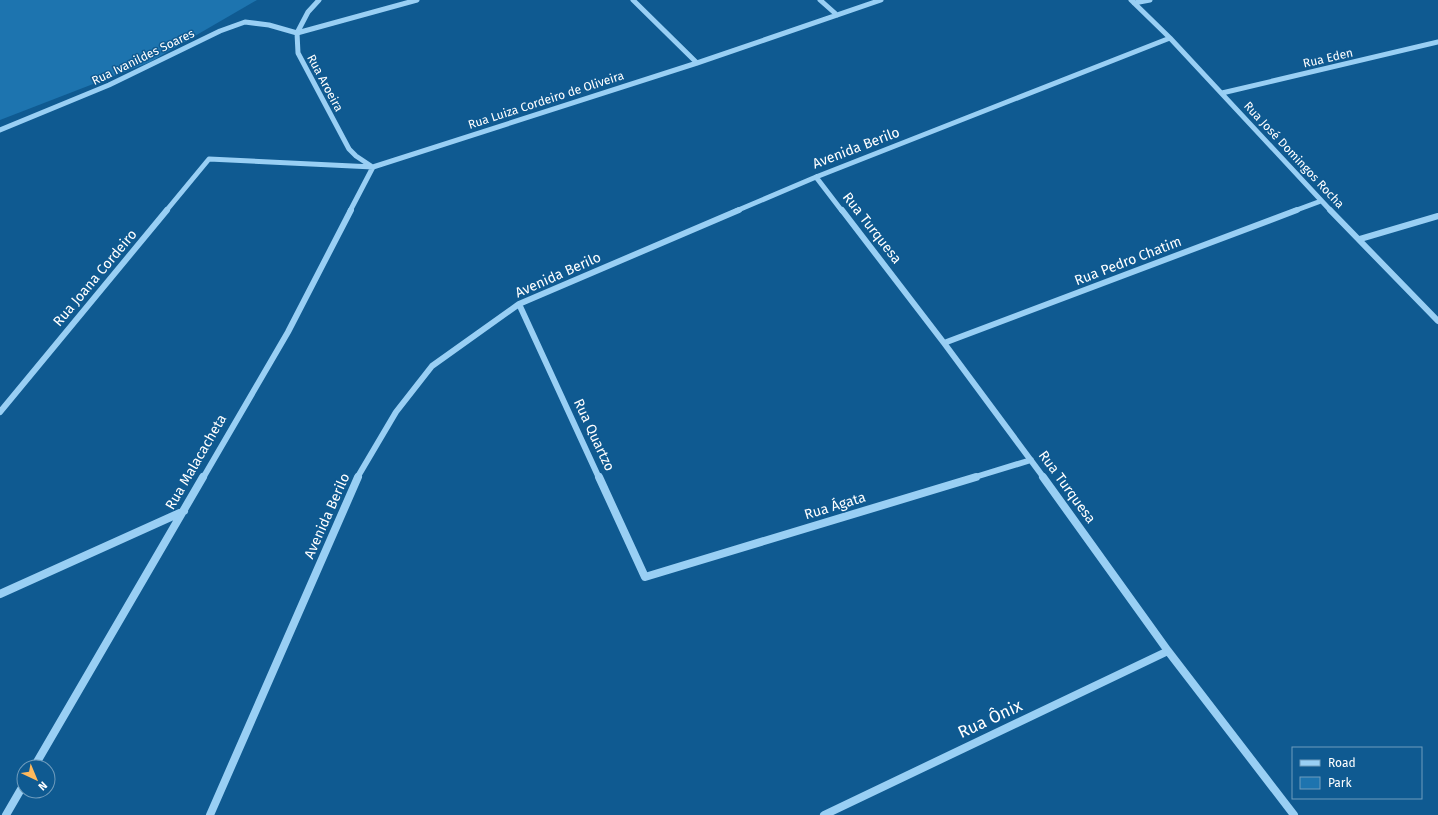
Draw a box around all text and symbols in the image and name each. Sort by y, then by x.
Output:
street label: Rua Ivanildes Soares [89,26,197,88]
street label: Rua Eden [1302,45,1354,71]
street label: Rua Aroeira [304,52,346,114]
street label: Rua Luiza Cordeiro de Oliveira [466,68,626,132]
street label: Rua José Domingos Rocha [1241,99,1347,211]
street label: Avenida Berilo [810,124,902,172]
street label: Rua Turquesa [839,189,905,267]
street label: Rua Joana Cordeiro [50,226,140,330]
street label: Rua Pedro Chatim [1072,233,1184,289]
street label: Avenida Berilo [512,249,604,301]
street label: Rua Quartzo [570,396,618,474]
street label: Rua Malacacheta [162,411,230,513]
street label: Rua Turquesa [1035,447,1099,527]
street label: Avenida Berilo [301,470,353,562]
street label: Rua Ágata [802,488,868,523]
street label: Rua Ônix [954,695,1026,743]
legend [1292,747,1422,799]
text: Road [1328,756,1356,770]
north arrow [16,759,56,799]
text: Park [1328,776,1352,790]
text: N [35,779,50,793]

